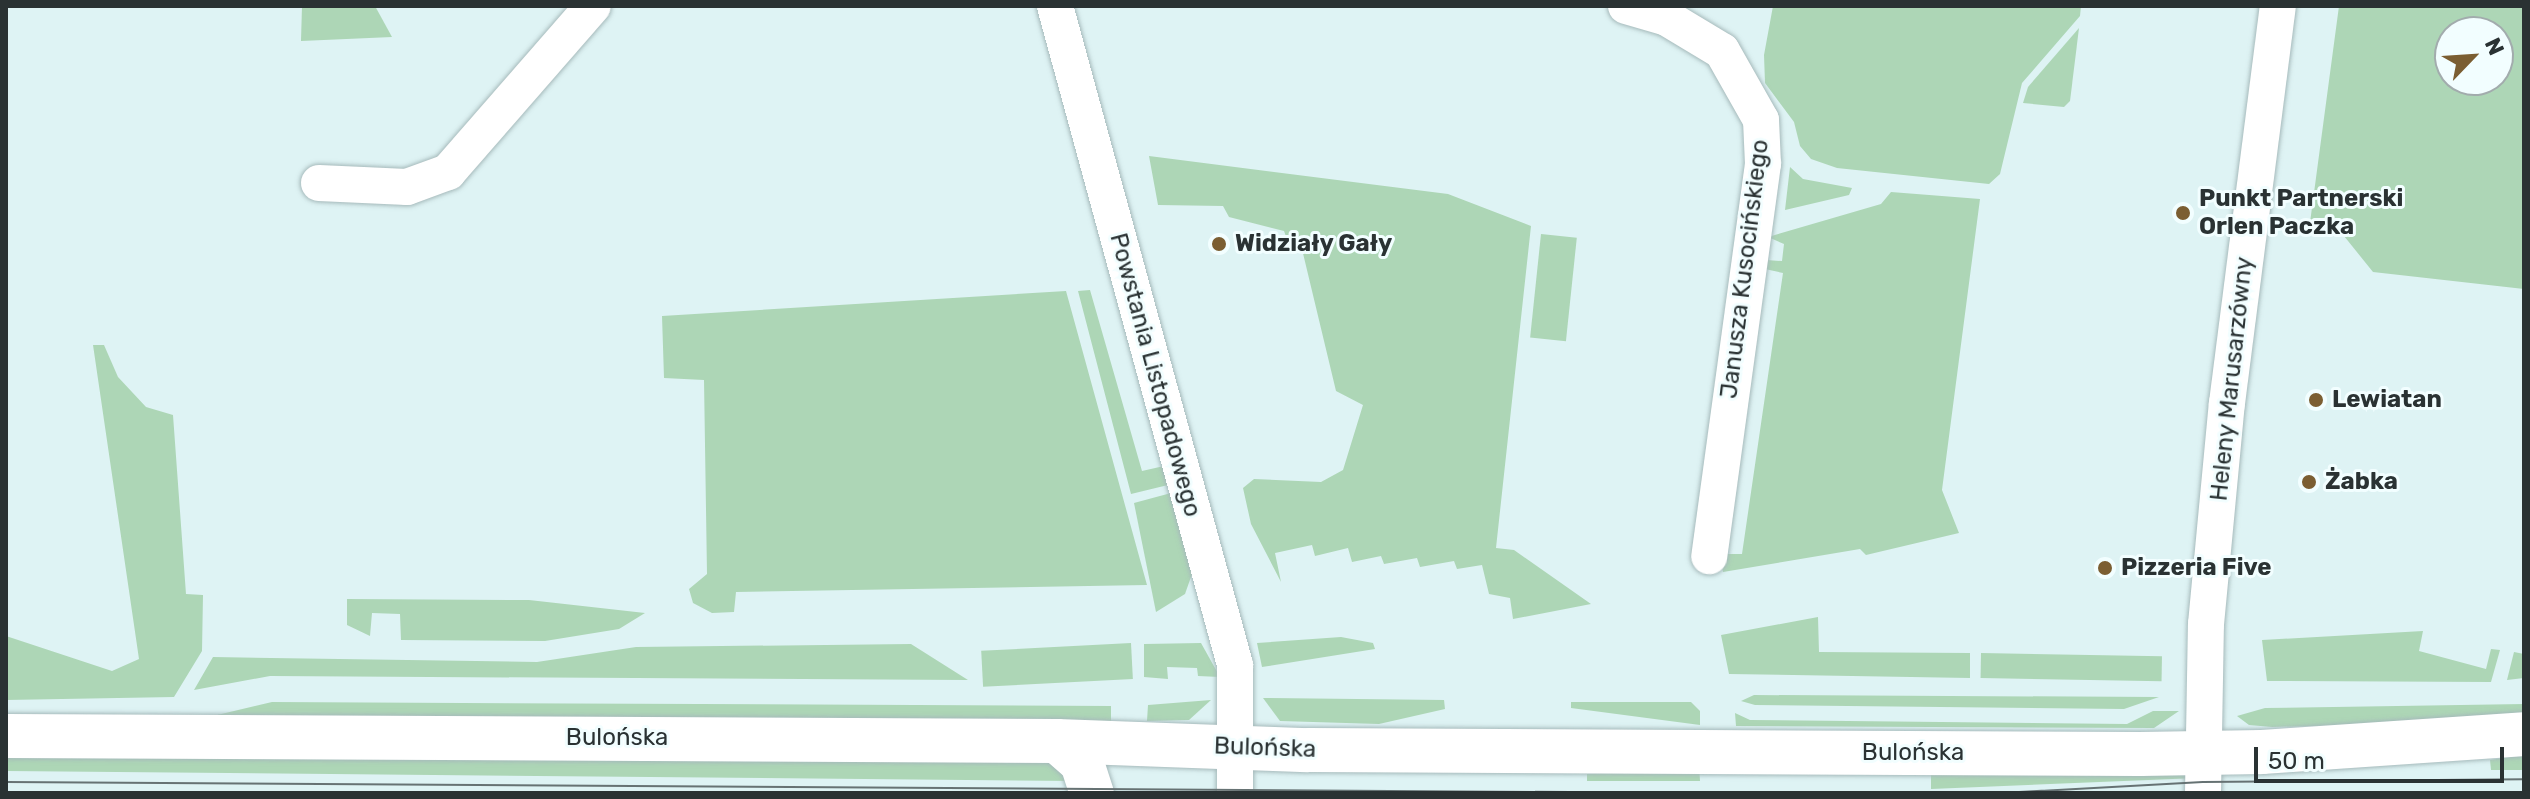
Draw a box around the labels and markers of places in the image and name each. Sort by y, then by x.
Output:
place label: Punkt Partnerski Orlen Paczka [2199,185,2403,241]
marker: Punkt Partnerski Orlen Paczka [2174,204,2192,222]
place label: Widziały Gały [1235,230,1393,258]
marker: Widziały Gały [1210,235,1228,253]
place label: Lewiatan [2332,386,2442,414]
marker: Lewiatan [2307,391,2325,409]
place label: Żabka [2325,468,2398,496]
marker: Żabka [2300,473,2318,491]
place label: Pizzeria Five [2121,554,2272,582]
marker: Pizzeria Five [2096,559,2114,577]

